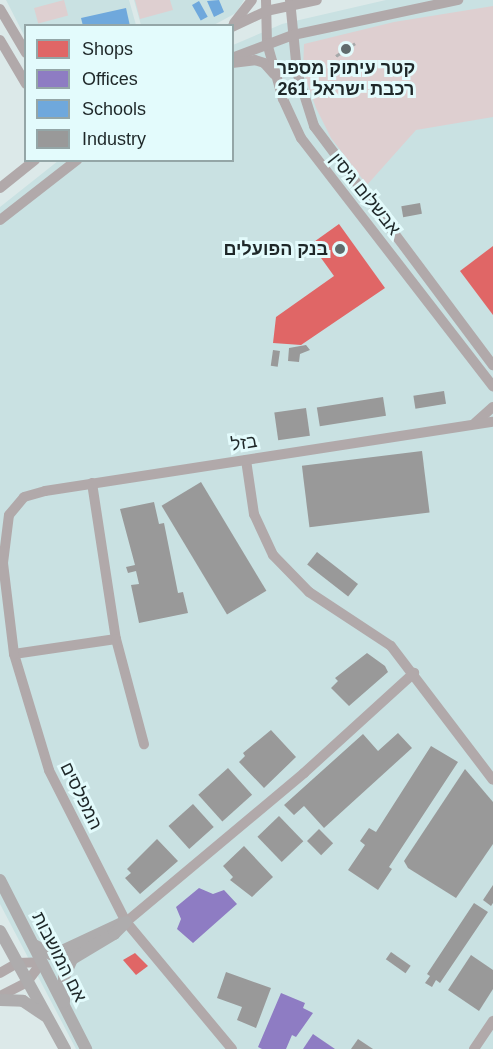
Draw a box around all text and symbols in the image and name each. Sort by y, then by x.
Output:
legend [24,24,234,162]
text: Shops [82,39,133,59]
marker: קטר עיתוק מספר 261 רכבת ישראל [339,42,353,56]
place label: קטר עיתוק מספר 261 רכבת ישראל [277,58,415,100]
text: Offices [82,69,138,89]
text: Schools [82,99,146,119]
text: Industry [82,129,146,149]
street label: אבשלום גיסין [325,149,405,239]
place label: בנק הפועלים [224,238,328,260]
marker: בנק הפועלים [333,242,347,256]
street label: בזל [229,430,259,456]
street label: המפלסים [55,759,107,833]
street label: אם המושבות [27,908,91,1006]

